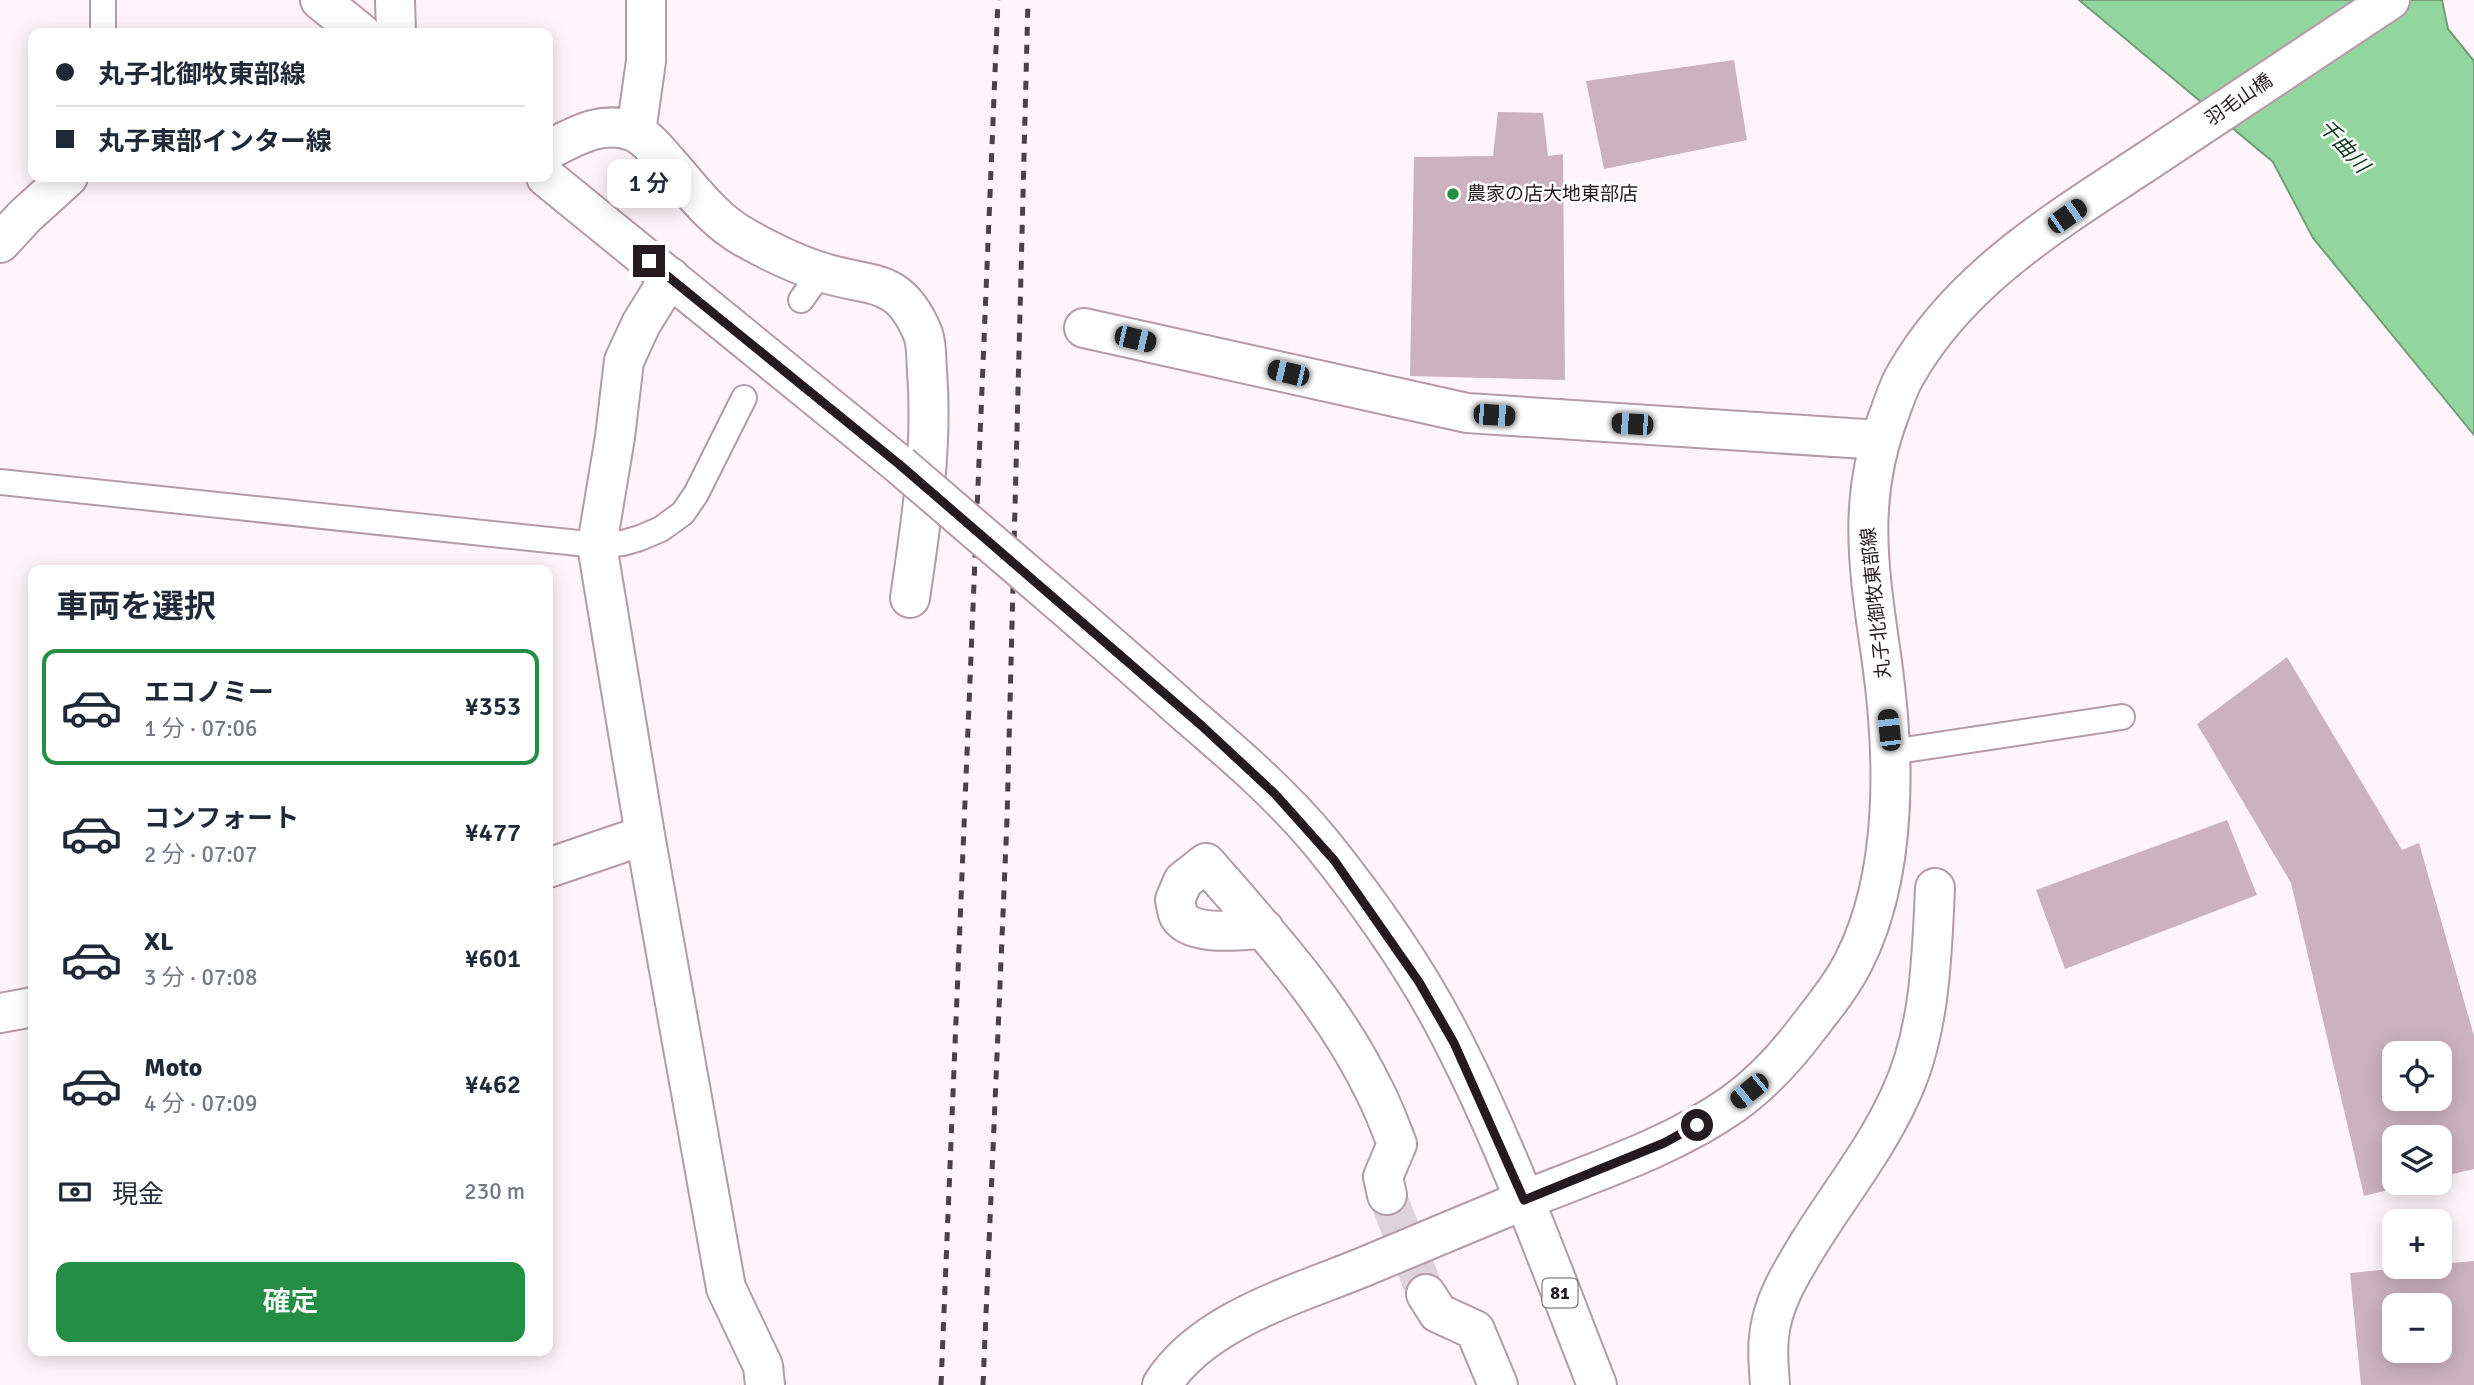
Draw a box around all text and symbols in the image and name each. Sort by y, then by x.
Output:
text: 丸子北御牧東部線 [98,59,306,91]
street label: 羽毛山橋 [2201,69,2277,131]
water label: 千曲川 [2313,114,2376,180]
text: 丸子東部インター線 [98,126,332,158]
callout: 1 分 [607,160,691,208]
text: 1 分 [629,169,669,198]
place label: 農家の店大地東部店 [1467,182,1638,206]
marker: 農家の店大地東部店 [1445,186,1461,202]
car [2044,195,2091,237]
route end [633,245,665,277]
car [1113,324,1158,354]
car [1266,358,1311,388]
car [1473,403,1516,427]
car [1611,412,1654,436]
street label: 丸子北御牧東部線 [1856,526,1896,680]
text: 車両を選択 [56,587,216,626]
icon: car [60,676,123,739]
text: エコノミー [144,677,274,709]
text: ¥353 [465,691,521,723]
car [1877,708,1902,752]
text: 1 分 · 07:06 [144,714,257,743]
icon: car [60,802,123,865]
text: コンフォート [144,803,299,835]
text: ¥477 [465,817,521,849]
text: 2 分 · 07:07 [144,840,257,869]
text: XL [144,926,174,958]
icon: car [60,928,123,991]
text: ¥601 [465,943,521,975]
text: 3 分 · 07:08 [144,963,257,992]
map controls [2382,1041,2452,1363]
button: locate [2382,1041,2452,1111]
text: Moto [144,1052,202,1084]
icon: car [60,1054,123,1117]
text: ¥462 [465,1069,521,1101]
car [1727,1070,1772,1112]
text: 4 分 · 07:09 [144,1089,257,1118]
route start [1681,1109,1713,1141]
button: layers [2382,1125,2452,1195]
icon: cash [56,1173,94,1211]
text: 230 m [464,1177,525,1206]
text: 現金 [112,1179,164,1211]
button: + [2382,1209,2452,1279]
button: 確定 [56,1262,525,1342]
road number: 81 [1542,1278,1578,1308]
button: − [2382,1293,2452,1363]

